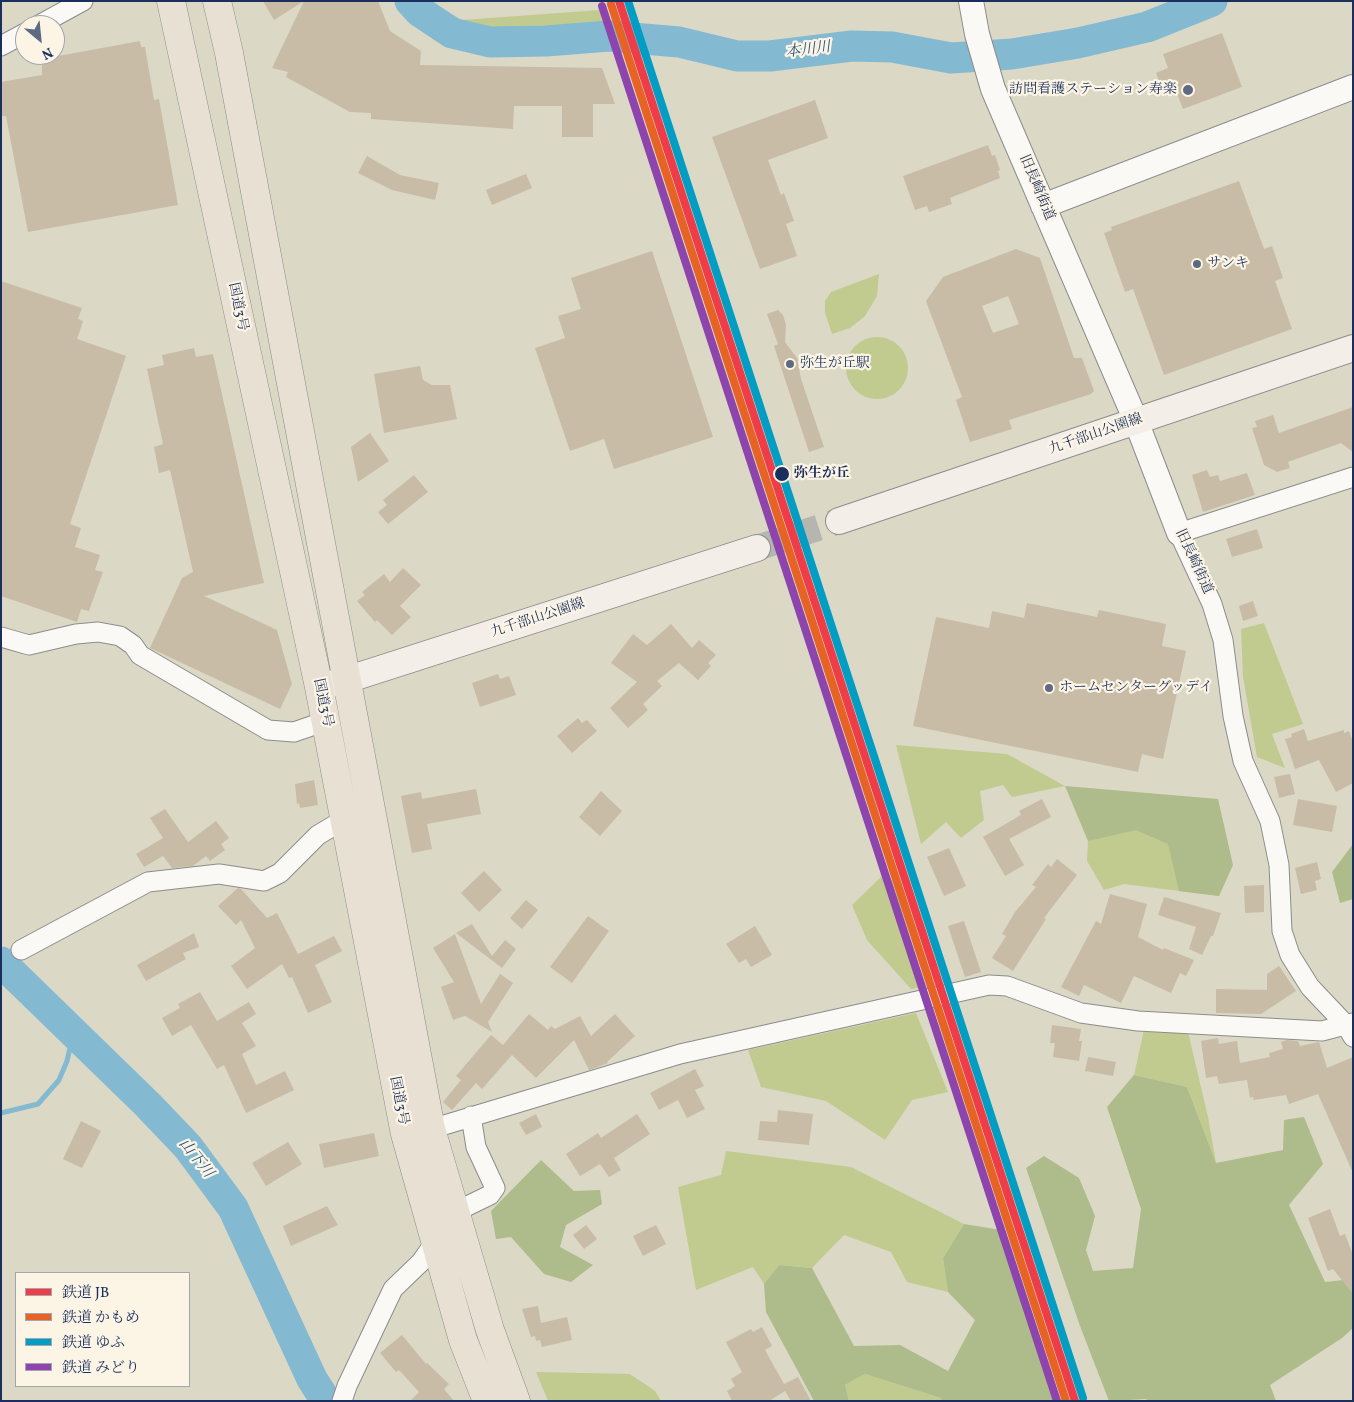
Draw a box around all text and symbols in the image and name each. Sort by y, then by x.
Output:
north arrow [15,15,65,65]
water label: 本川川 [785,39,831,63]
text: N [38,42,56,64]
place label: 訪問看護ステーション寿楽 [1009,82,1177,98]
marker: 訪問看護ステーション寿楽 [1181,83,1195,97]
street label: 旧長崎街道 [1015,153,1057,223]
place label: サンキ [1207,256,1249,272]
marker: サンキ [1191,258,1203,270]
street label: 国道3号 [224,281,250,333]
place label: 弥生が丘駅 [800,356,870,372]
marker: 弥生が丘駅 [784,358,796,370]
street label: 九千部山公園線 [1047,411,1145,459]
marker: 弥生が丘 [773,465,791,483]
place label: 弥生が丘 [794,466,850,482]
street label: 旧長崎街道 [1171,527,1215,597]
street label: 九千部山公園線 [489,596,587,642]
street label: 国道3号 [309,677,335,729]
place label: ホームセンターグッデイ [1059,680,1213,696]
marker: ホームセンターグッデイ [1043,682,1055,694]
street label: 国道3号 [385,1075,411,1127]
water label: 山下川 [174,1136,216,1182]
legend [15,1272,190,1387]
text: 鉄道 JB [62,1283,109,1304]
text: 鉄道 かもめ [62,1308,140,1329]
text: 鉄道 ゆふ [62,1333,125,1354]
text: 鉄道 みどり [62,1358,140,1379]

